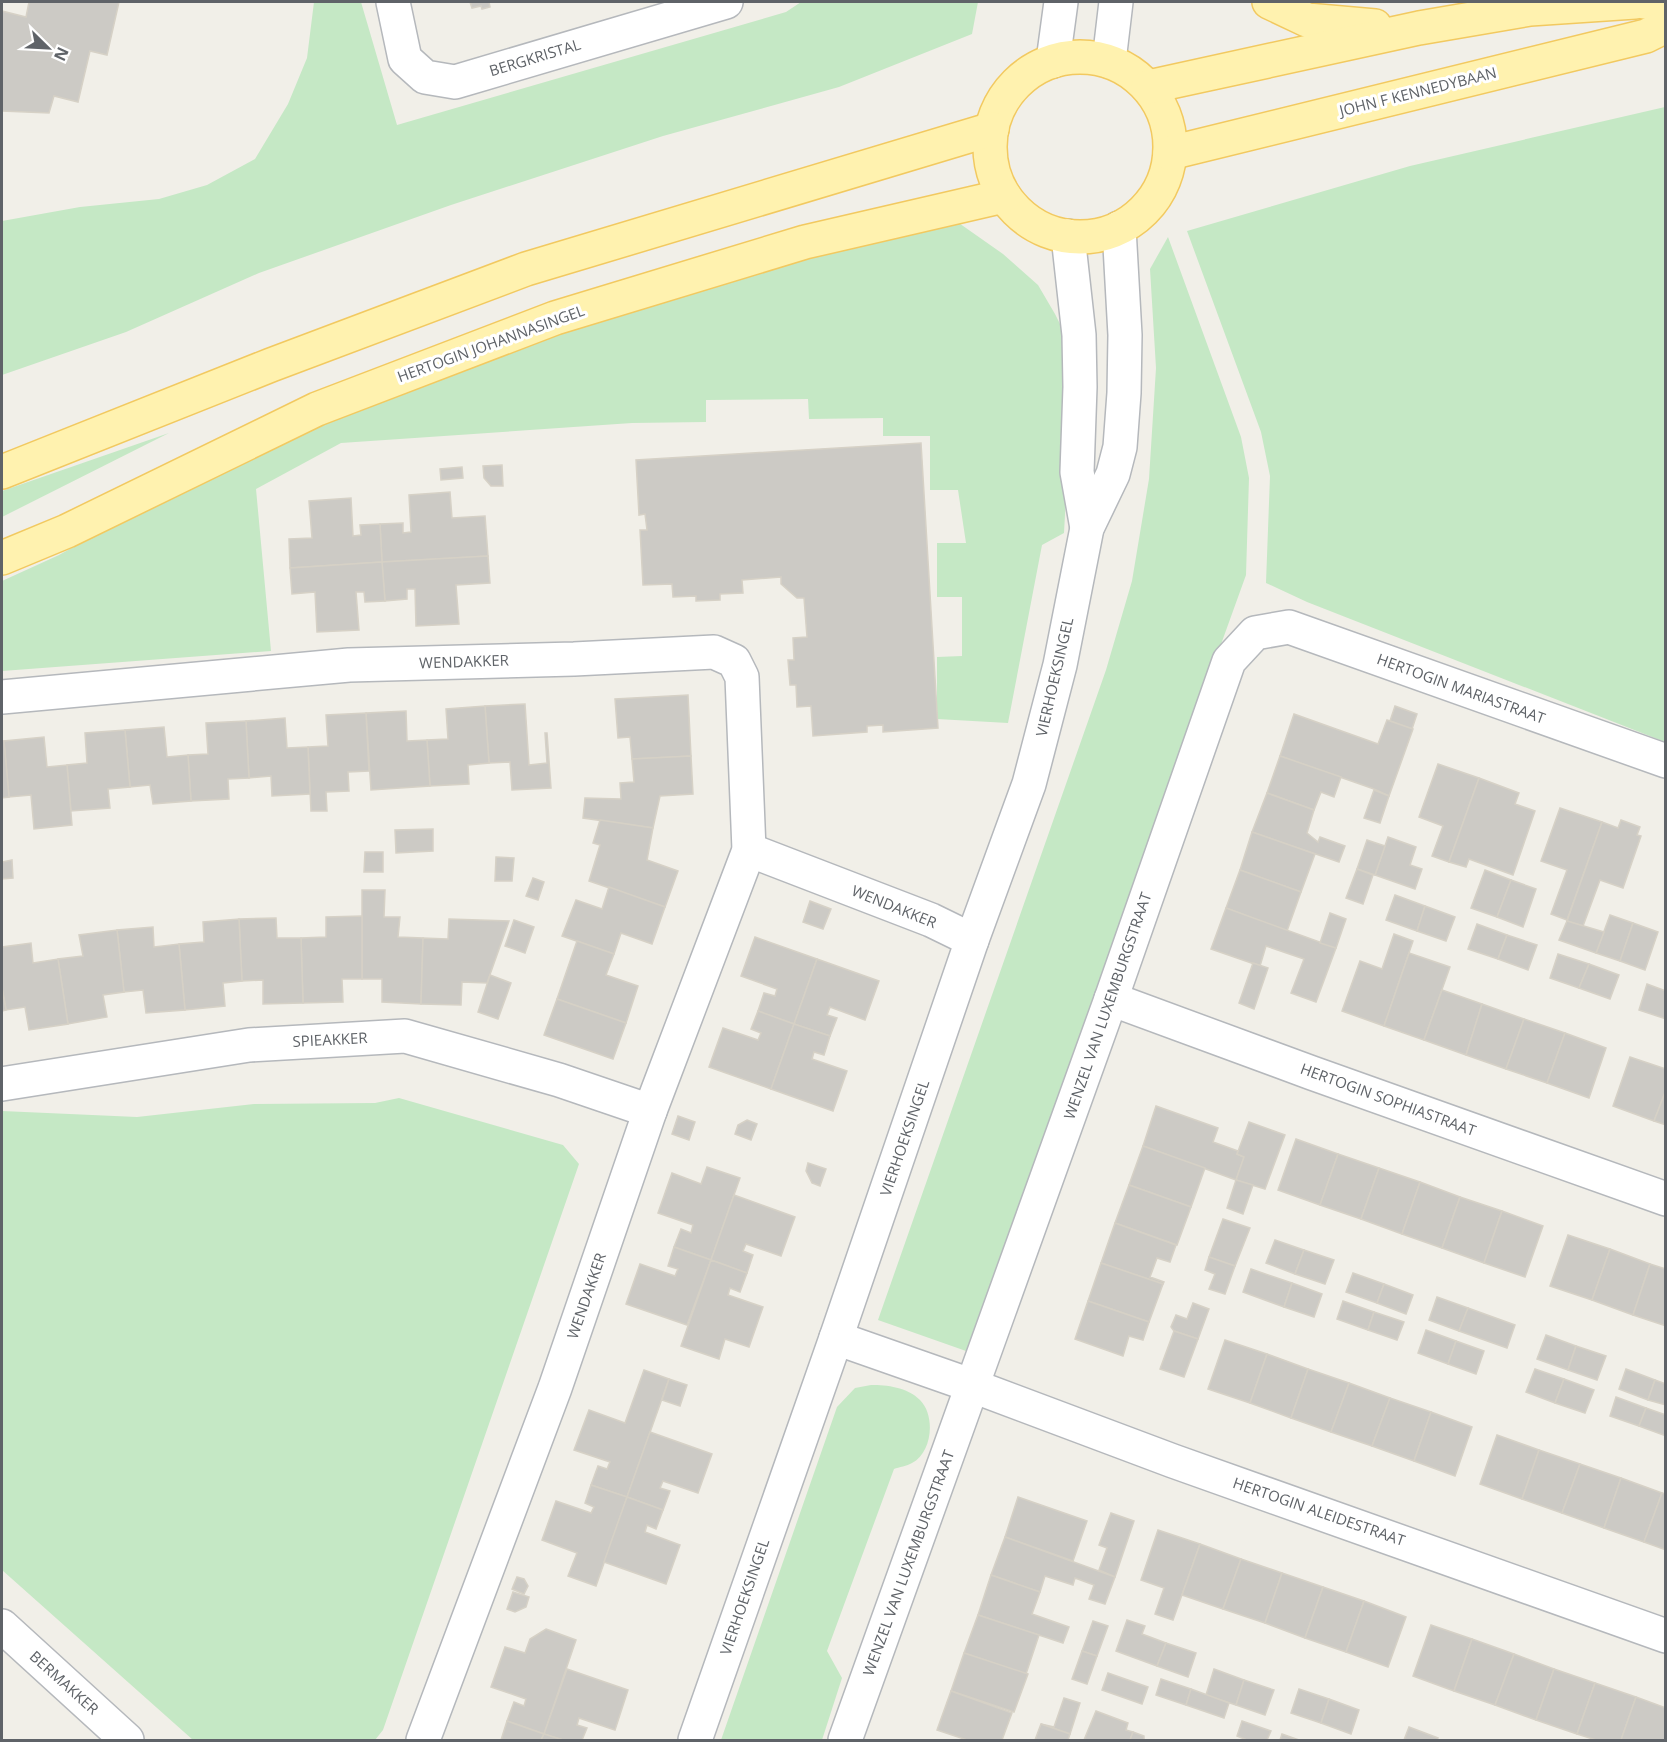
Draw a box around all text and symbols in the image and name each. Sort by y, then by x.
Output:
north arrow [18,18,78,78]
street label: BERGKRISTAL [487,34,583,80]
text: N [49,44,74,65]
street label: JOHN F KENNEDYBAAN [1335,62,1498,121]
street label: HERTOGIN JOHANNASINGEL [394,300,587,386]
street label: VIERHOEKSINGEL [1031,615,1077,738]
street label: HERTOGIN MARIASTRAAT [1374,648,1549,728]
street label: WENDAKKER [419,649,510,673]
street label: WENDAKKER [849,880,940,932]
street label: WENZEL VAN LUXEMBURGSTRAAT [1059,889,1156,1122]
street label: SPIEAKKER [292,1027,369,1051]
street label: HERTOGIN SOPHIASTRAAT [1298,1058,1480,1140]
street label: VIERHOEKSINGEL [875,1077,933,1198]
street label: WENDAKKER [562,1249,610,1341]
street label: WENZEL VAN LUXEMBURGSTRAAT [858,1446,959,1678]
street label: HERTOGIN ALEIDESTRAAT [1231,1472,1409,1550]
street label: VIERHOEKSINGEL [715,1536,773,1657]
street label: BERMAKKER [26,1646,104,1719]

